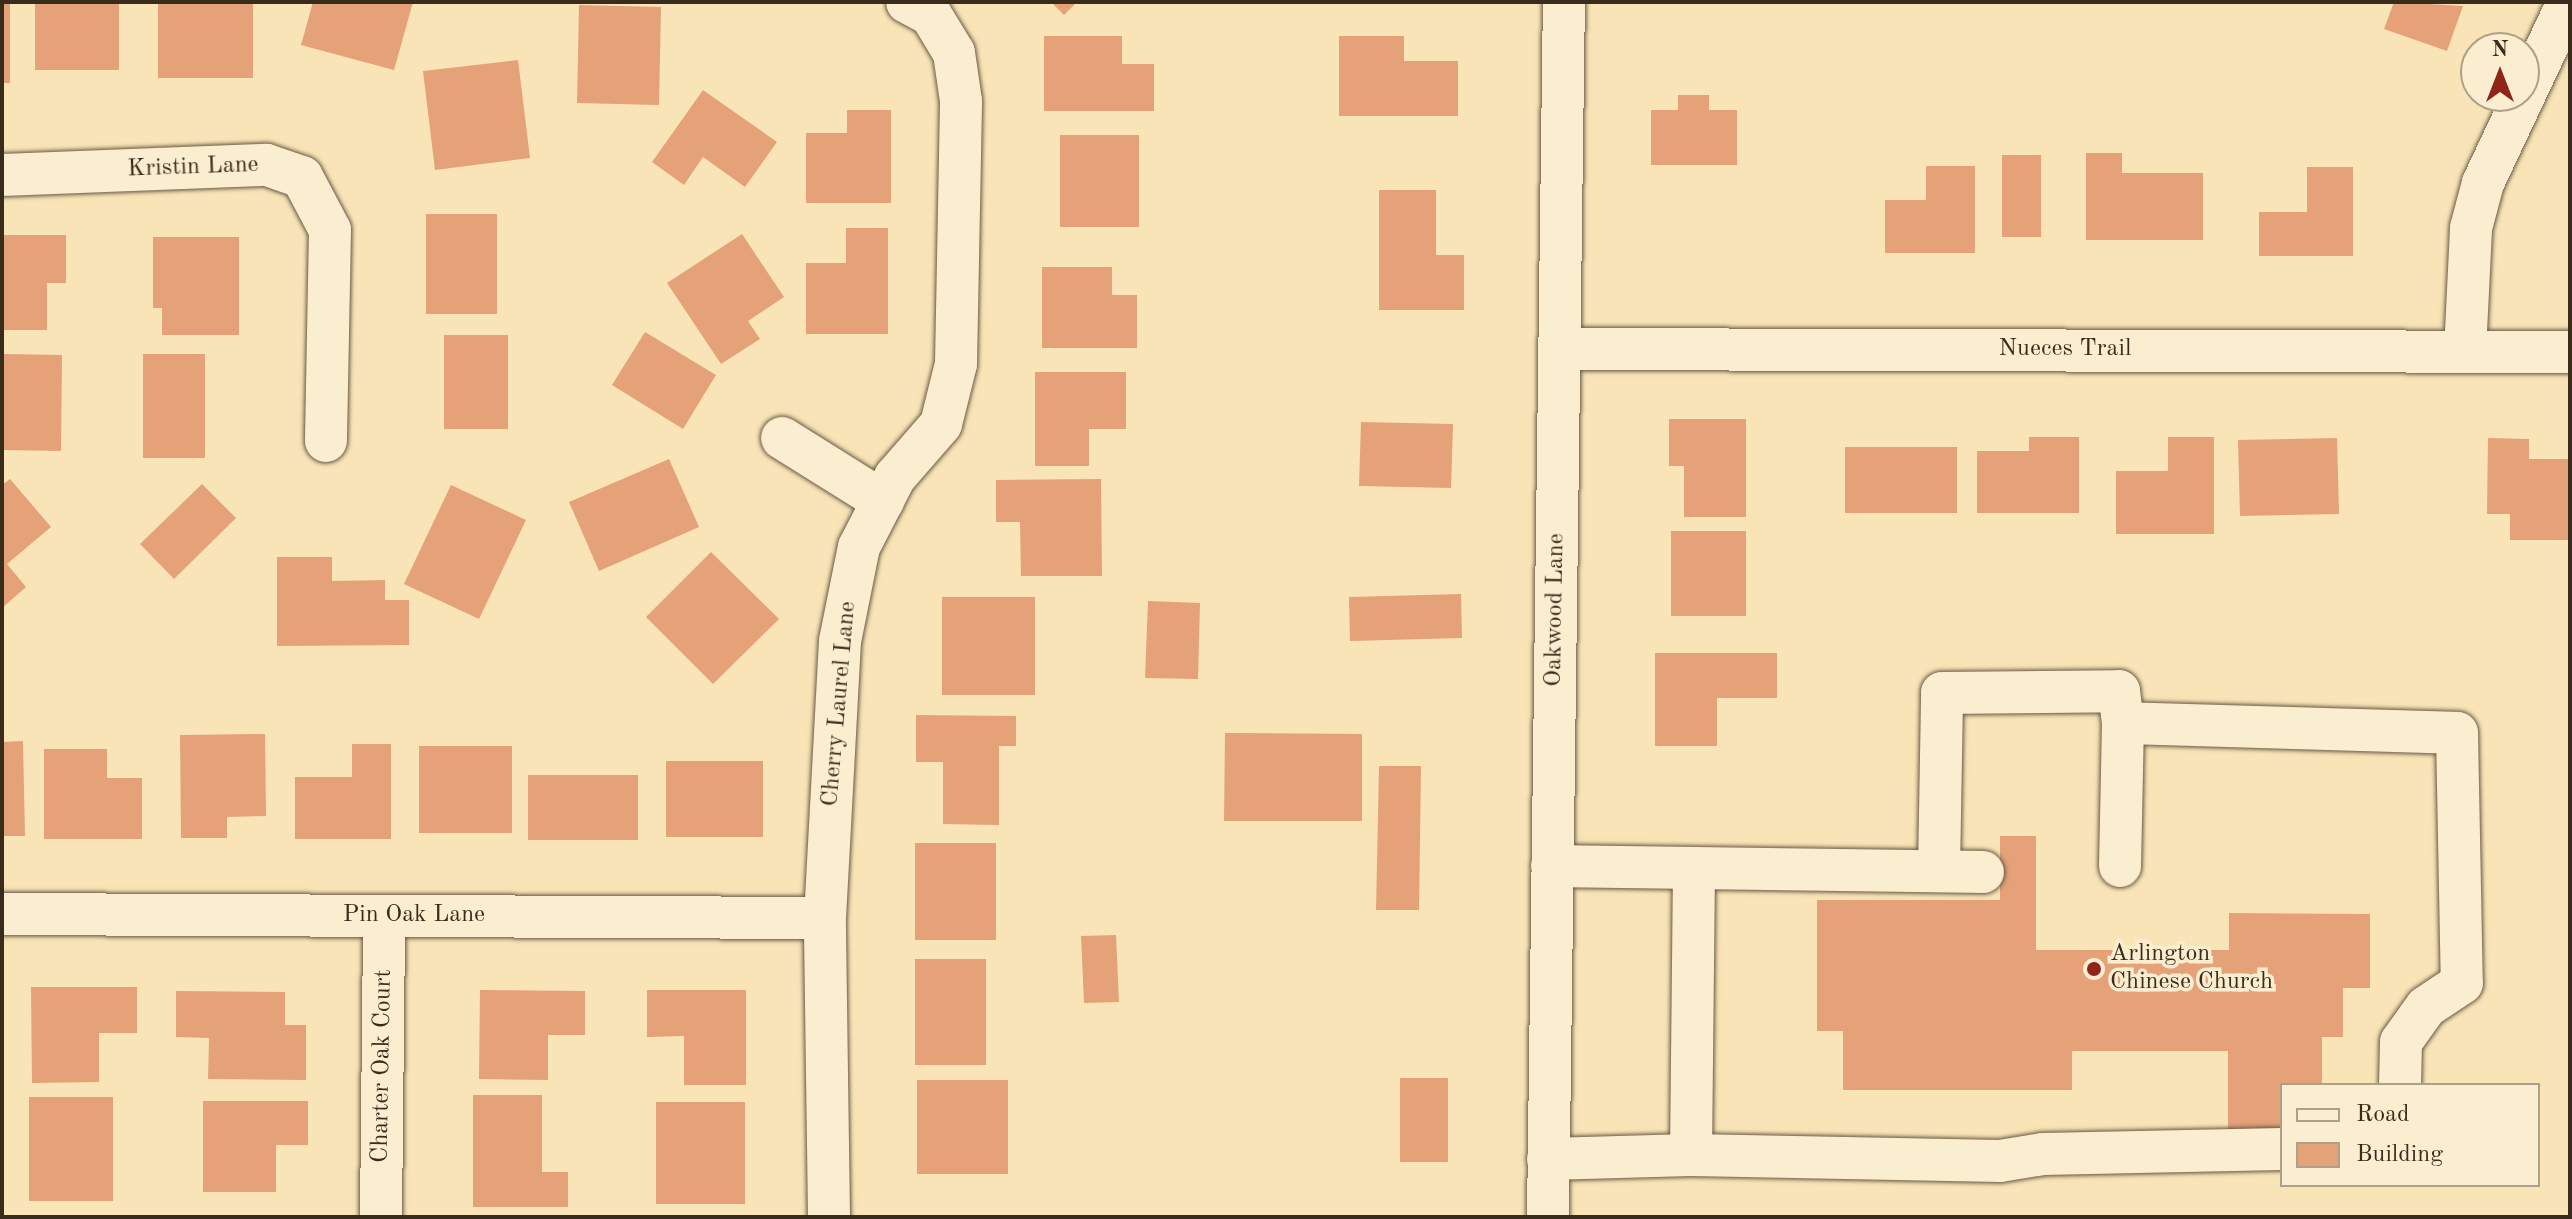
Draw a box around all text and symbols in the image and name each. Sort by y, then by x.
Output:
north arrow [2460,32,2540,112]
text: N [2492,39,2508,61]
street label: Kristin Lane [127,151,259,185]
street label: Nueces Trail [1999,336,2131,364]
street label: Oakwood Lane [1540,533,1572,687]
street label: Cherry Laurel Lane [817,600,863,808]
street label: Pin Oak Lane [343,902,485,930]
place label: Arlington Chinese Church [2110,941,2273,997]
marker: Arlington Chinese Church [2085,960,2103,978]
street label: Charter Oak Court [367,969,399,1163]
legend [2280,1083,2540,1187]
text: Road [2356,1103,2409,1127]
text: Building [2356,1143,2443,1167]

